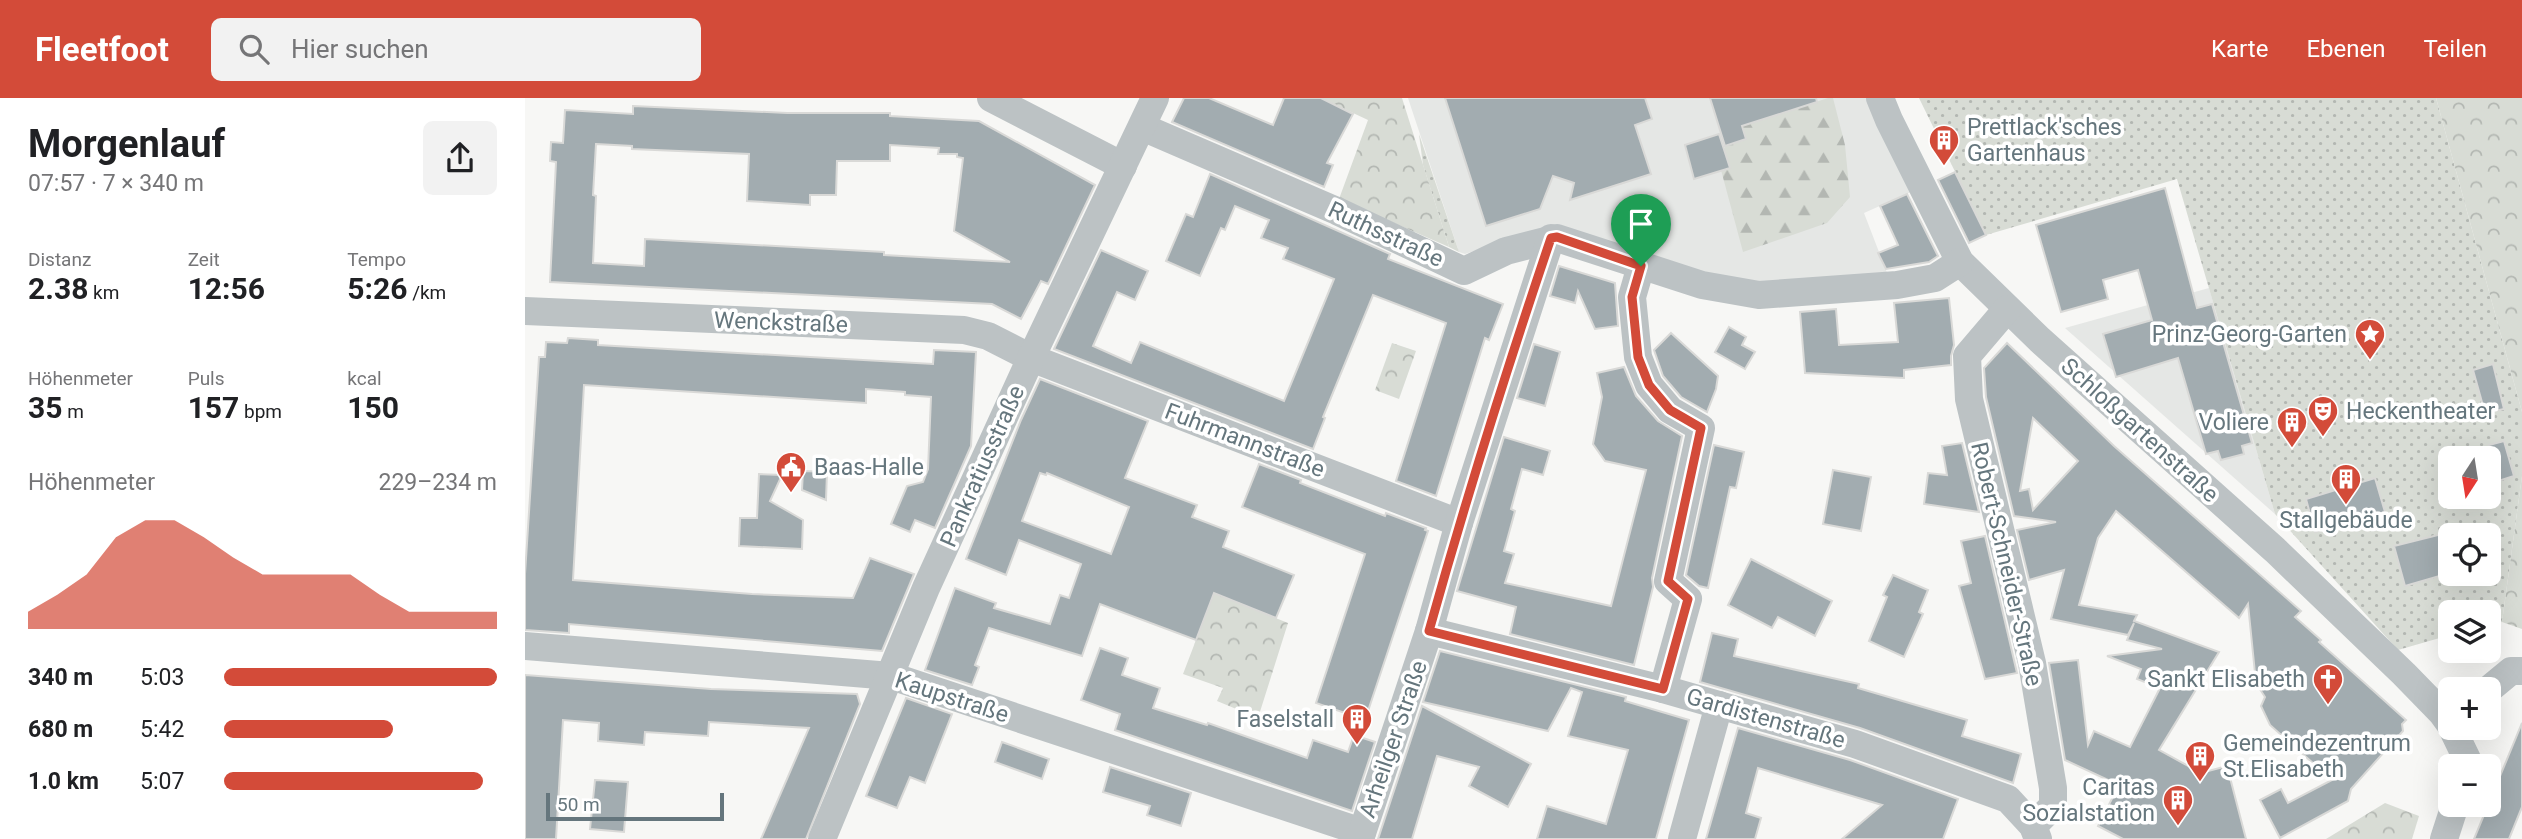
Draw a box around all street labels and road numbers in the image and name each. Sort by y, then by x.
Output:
street label: Ruthsstraße [1324,196,1448,273]
street label: Wenckstraße [714,307,848,338]
street label: Schloßgartenstraße [2056,353,2224,508]
street label: Pankratiusstraße [935,381,1030,551]
street label: Fuhrmannstraße [1161,398,1328,483]
street label: Robert-Schneider-Straße [1965,439,2048,689]
street label: Arheilger Straße [1354,657,1433,821]
street label: Kaupstraße [892,666,1012,728]
street label: Gardistenstraße [1683,683,1848,754]

